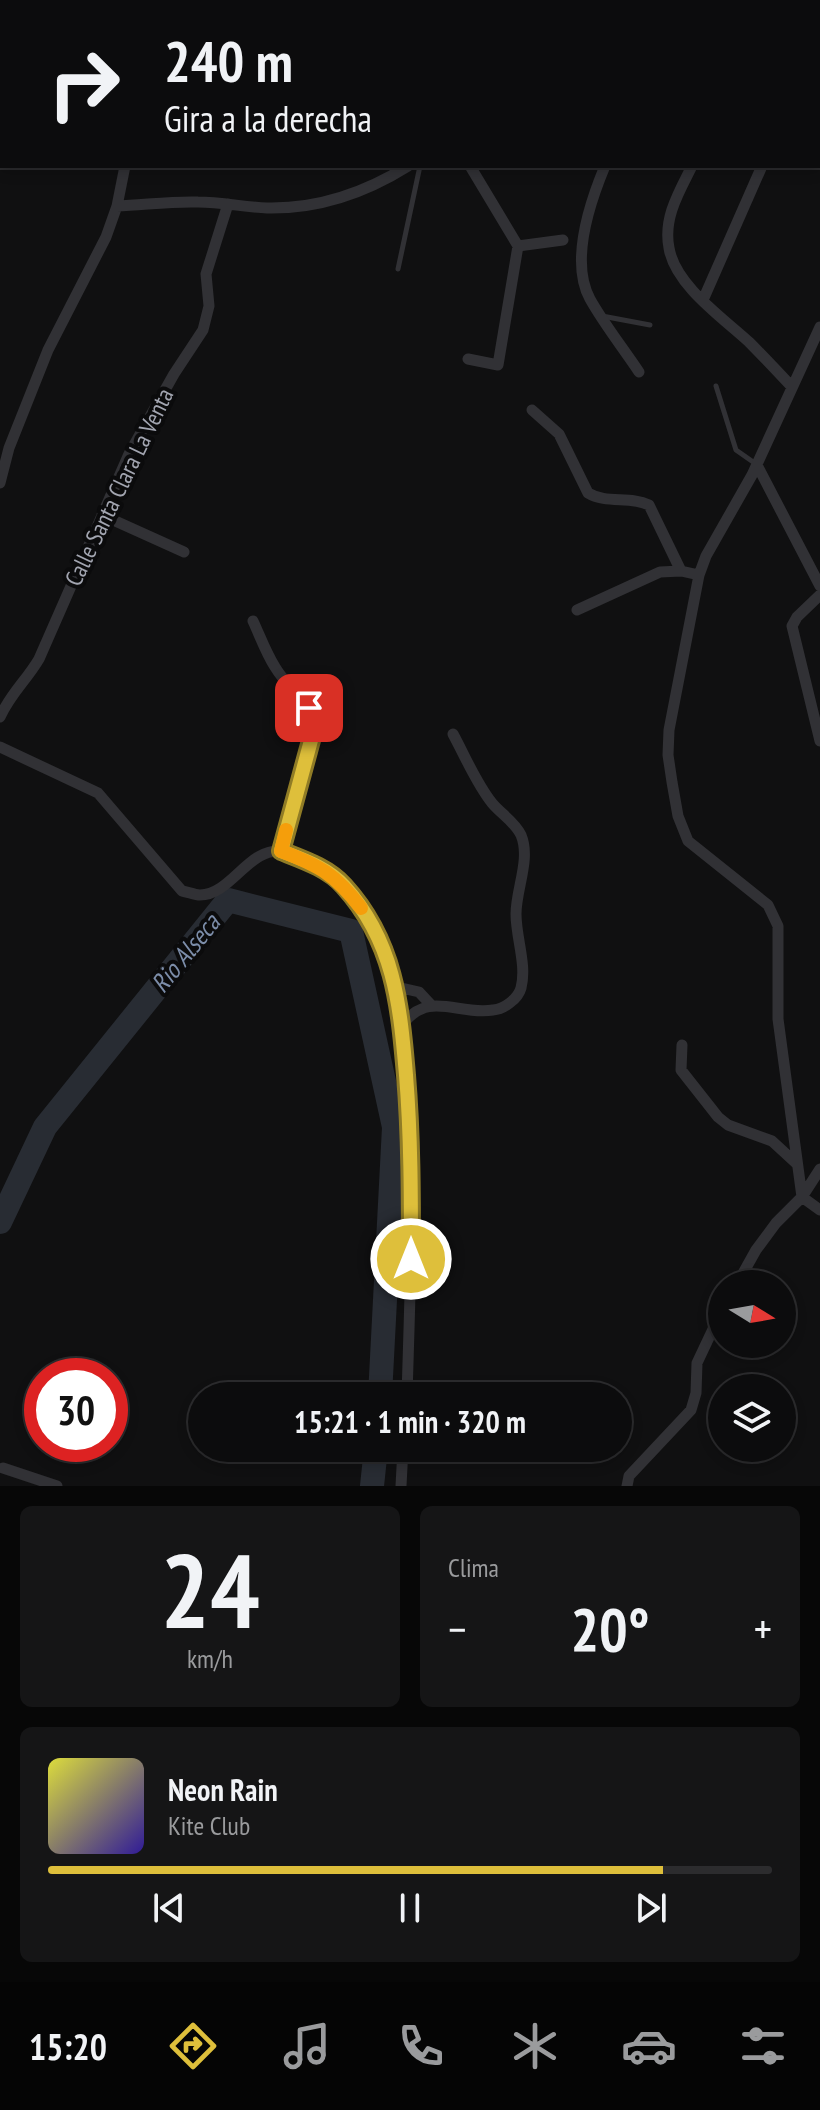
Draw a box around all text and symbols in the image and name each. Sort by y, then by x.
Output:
text: 240 m [164,25,293,97]
icon: right [32,32,136,136]
text: Gira a la derecha [164,95,372,142]
street label: Calle Santa Clara La Venta [58,383,180,591]
pin [275,674,343,742]
icon: arrive [287,686,331,730]
water label: Rio Alseca [143,906,228,999]
position arrow [369,1217,453,1301]
north arrow [708,1270,796,1358]
map controls [708,1270,796,1462]
speed limit sign: 30 [24,1358,128,1462]
button: layers [708,1374,796,1462]
text: 15:21 · 1 min · 320 m [294,1402,526,1441]
text: 24 [160,1522,260,1657]
text: Clima [448,1551,499,1584]
text: 20° [570,1590,650,1668]
text: − [448,1600,466,1657]
text: + [754,1600,772,1657]
text: km/h [187,1642,233,1675]
text: Neon Rain [168,1770,278,1809]
text: Kite Club [168,1809,250,1842]
icon: previous [147,1886,191,1930]
icon: pause [388,1886,432,1930]
icon: next [629,1886,673,1930]
icon: directions [165,2018,221,2074]
icon: music [279,2018,335,2074]
icon: phone [393,2018,449,2074]
icon: climate [507,2018,563,2074]
icon: car [621,2018,677,2074]
icon: filters [735,2018,791,2074]
text: 15:20 [29,2023,107,2070]

